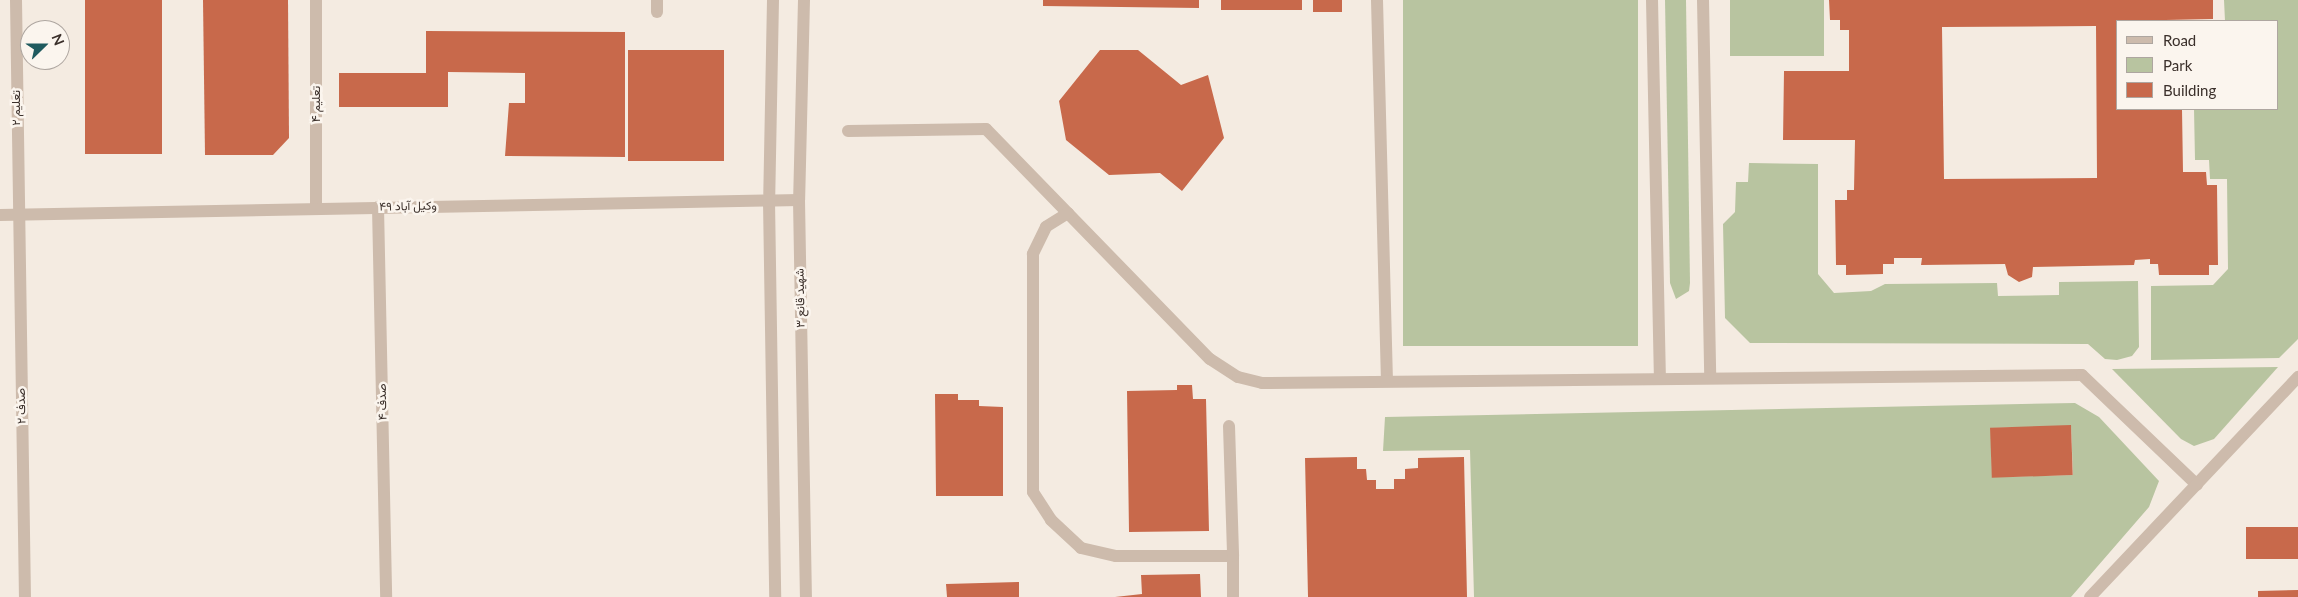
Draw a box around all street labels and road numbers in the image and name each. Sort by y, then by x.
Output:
street label: تعلیم ۴ [309,86,323,122]
street label: تعلیم ۲ [9,90,23,126]
street label: وکیل آباد ۴۹ [379,198,437,214]
street label: شهید قانع ۳ [792,268,808,328]
street label: صدف ۴ [374,384,390,420]
street label: صدف ۲ [13,388,29,424]

